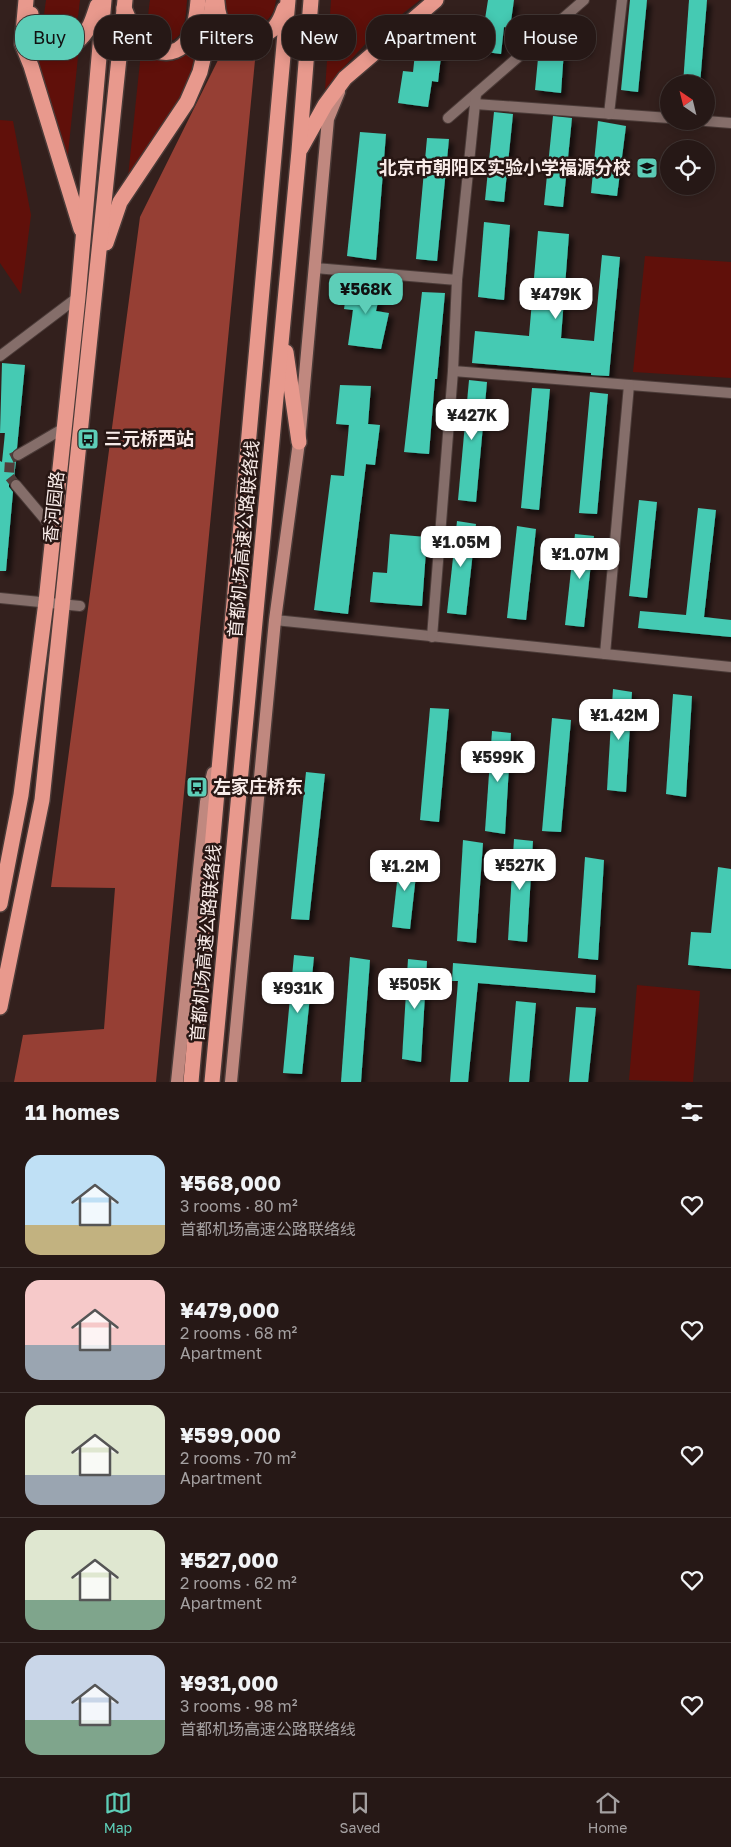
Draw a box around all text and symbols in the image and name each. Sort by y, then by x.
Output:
chip: Buy [15,15,84,60]
chip: Rent [94,15,171,60]
chip: Filters [181,15,272,60]
chip: New [282,15,356,60]
chip: Apartment [366,15,495,60]
chip: House [505,15,596,60]
north arrow [660,75,715,130]
map controls [660,75,715,195]
button: locate [660,140,715,195]
place label: 北京市朝阳区实验小学福源分校 [379,156,631,178]
school or university icon: 北京市朝阳区实验小学福源分校 [635,156,659,180]
pin: ¥568K [331,272,401,315]
pin: ¥479K [521,278,591,320]
text: ¥568K [340,279,392,299]
text: ¥479K [530,284,582,304]
pin: ¥427K [437,398,507,441]
text: ¥427K [447,405,497,425]
bus stop icon: 三元桥西站 [76,427,100,451]
place label: 三元桥西站 [104,427,194,449]
street label: 首都机场高速公路联络线 [223,439,263,638]
street label: 香河园路 [38,470,68,544]
pin: ¥1.05M [420,526,502,568]
text: ¥1.05M [432,532,490,552]
pin: ¥1.07M [539,538,621,580]
text: ¥1.07M [551,544,609,564]
pin: ¥1.42M [578,698,660,741]
text: ¥1.42M [590,705,648,725]
pin: ¥599K [463,740,533,783]
text: ¥599K [472,747,524,767]
bus stop icon: 左家庄桥东 [185,775,209,799]
place label: 左家庄桥东 [213,775,303,797]
street label: 首都机场高速公路联络线 [185,843,225,1042]
pin: ¥527K [485,848,555,891]
pin: ¥1.2M [370,850,440,892]
text: ¥527K [495,855,545,875]
text: ¥1.2M [381,856,429,876]
pin: ¥505K [380,968,450,1010]
pin: ¥931K [263,972,333,1014]
text: ¥505K [389,974,441,994]
text: ¥931K [273,978,323,998]
icon: filters [678,1098,706,1126]
text: 11 homes [25,1099,120,1125]
text: ¥568,000 [180,1170,281,1196]
icon: home [65,1175,125,1235]
icon: heart [678,1191,706,1219]
text: 3 rooms · 80 m² [180,1196,298,1216]
text: 首都机场高速公路联络线 [180,1219,356,1239]
text: ¥479,000 [180,1297,279,1323]
icon: home [65,1300,125,1360]
icon: heart [678,1316,706,1344]
text: 2 rooms · 68 m² [180,1323,297,1343]
text: Apartment [180,1343,262,1363]
text: ¥599,000 [180,1422,281,1448]
icon: home [65,1425,125,1485]
icon: heart [678,1441,706,1469]
text: 2 rooms · 70 m² [180,1448,296,1468]
text: Apartment [180,1468,262,1488]
text: ¥527,000 [180,1547,279,1573]
icon: home [65,1550,125,1610]
icon: heart [678,1566,706,1594]
text: 2 rooms · 62 m² [180,1573,297,1593]
text: Apartment [180,1593,262,1613]
text: ¥931,000 [180,1670,279,1696]
icon: home [65,1675,125,1735]
icon: heart [678,1691,706,1719]
text: 3 rooms · 98 m² [180,1696,297,1716]
text: 首都机场高速公路联络线 [180,1719,356,1739]
tab: Map [104,1789,132,1836]
tab: Saved [340,1789,380,1836]
tab: Home [588,1789,627,1836]

